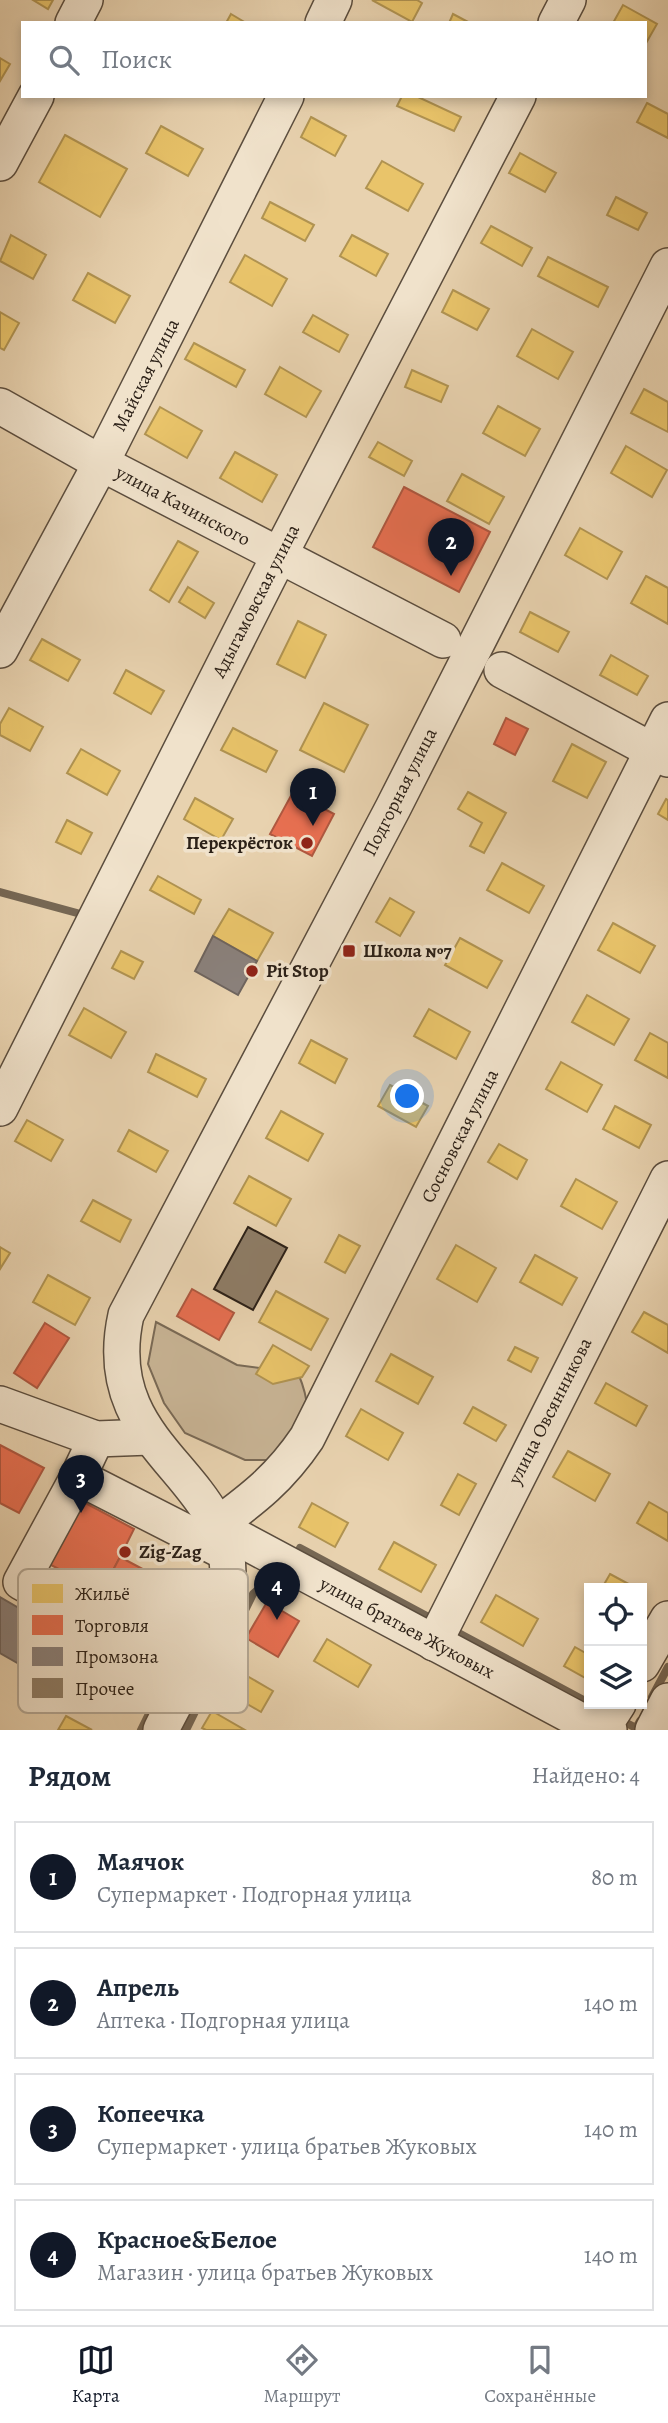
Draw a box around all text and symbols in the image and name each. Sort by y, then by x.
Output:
search box [21,21,647,98]
icon: search [45,41,83,79]
text: Поиск [101,42,172,77]
street label: Майская улица [106,314,186,436]
street label: улица Качинского [110,459,255,552]
pin: 2 [428,518,474,576]
street label: Адыгамовская улица [206,520,306,683]
street label: Подгорная улица [356,723,444,861]
pin: 1 [290,768,336,826]
place label: Перекрёсток [186,830,293,856]
marker: Перекрёсток [299,835,315,851]
place label: Школа №7 [363,938,453,964]
marker: Школа №7 [341,943,357,959]
place label: Pit Stop [266,958,329,984]
marker: Pit Stop [244,963,260,979]
street label: Сосновская улица [415,1064,505,1207]
your location [390,1079,424,1113]
street label: улица Овсянникова [501,1333,598,1490]
pin: 3 [58,1455,104,1513]
place label: Zig-Zag [139,1539,202,1565]
marker: Zig-Zag [117,1544,133,1560]
pin: 4 [254,1562,300,1620]
legend [18,1569,248,1713]
street label: улица братьев Жуковых [314,1570,500,1685]
text: Жильё [75,1581,130,1607]
map controls [584,1583,647,1709]
button: locate [584,1583,647,1646]
text: Торговля [75,1613,149,1639]
text: Промзона [75,1644,159,1670]
button: layers [584,1646,647,1709]
text: Прочее [75,1676,135,1702]
text: Рядом [28,1756,111,1796]
text: Найдено: 4 [532,1760,640,1791]
text: Маячок [97,1844,184,1879]
text: 1 [49,1862,57,1893]
text: 80 m [591,1862,638,1893]
text: Супермаркет · Подгорная улица [97,1879,412,1910]
text: Апрель [97,1970,179,2005]
text: 2 [47,1988,59,2019]
text: 140 m [584,1988,638,2019]
text: Аптека · Подгорная улица [97,2005,350,2036]
text: Копеечка [97,2096,205,2131]
text: 3 [48,2114,58,2145]
text: 140 m [584,2114,638,2145]
text: Супермаркет · улица братьев Жуковых [97,2131,477,2162]
text: Красное&Белое [97,2222,277,2257]
text: 4 [48,2240,58,2271]
text: 140 m [584,2240,638,2271]
text: Магазин · улица братьев Жуковых [97,2257,433,2288]
tab: Карта [72,2341,120,2409]
tab: Маршрут [263,2341,340,2409]
tab: Сохранённые [484,2341,596,2409]

